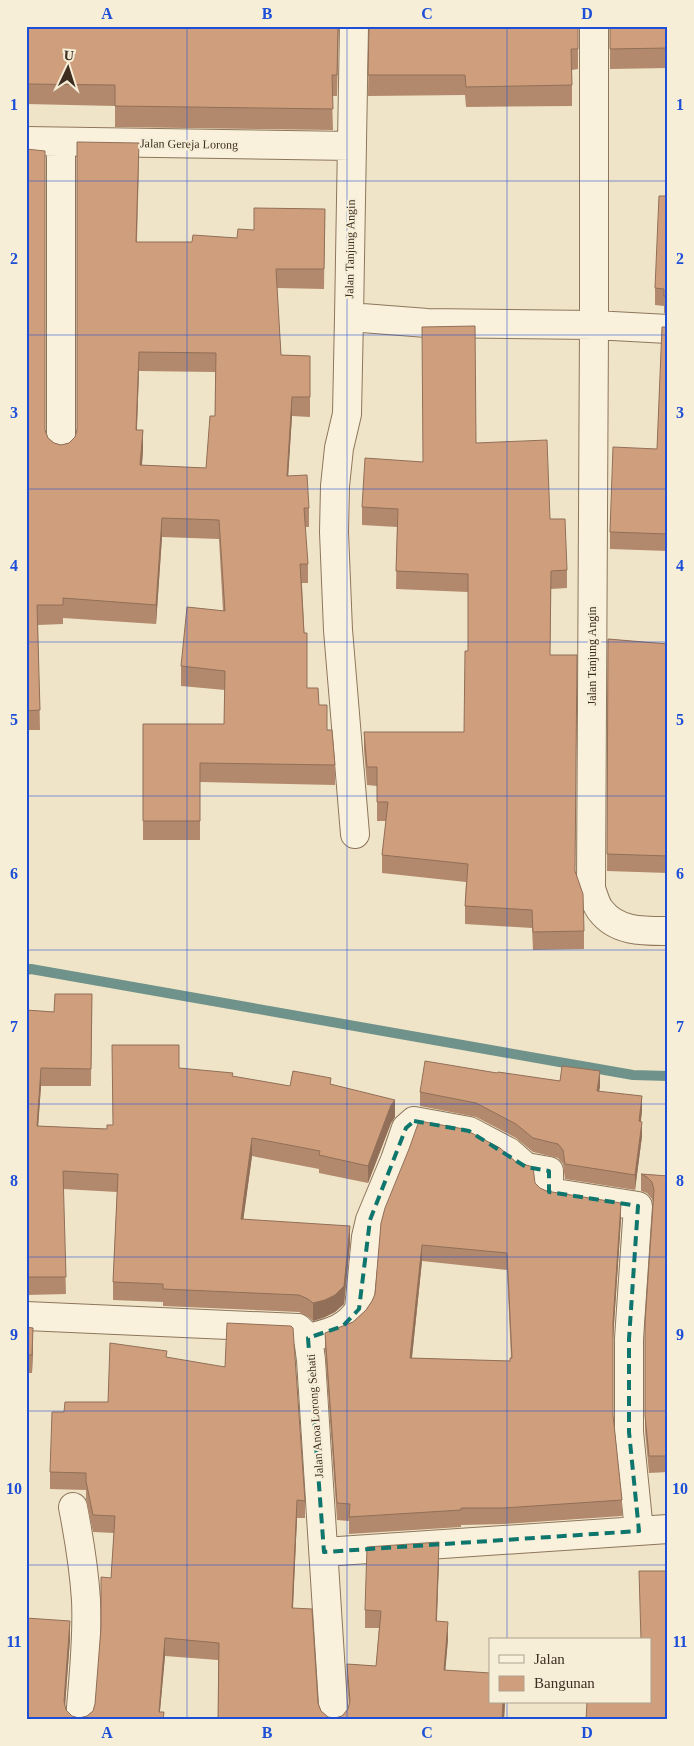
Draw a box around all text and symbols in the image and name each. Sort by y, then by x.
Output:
text: A [101,5,113,22]
text: B [262,5,273,22]
text: C [421,5,433,22]
text: D [581,5,593,22]
north arrow [42,42,92,92]
text: U [63,48,74,63]
text: 1 [10,96,18,113]
text: 1 [676,96,684,113]
street label: Jalan Gereja Lorong [140,136,238,152]
street label: Jalan Tanjung Angin [342,199,358,299]
text: 2 [10,250,18,267]
text: 2 [676,250,684,267]
text: 3 [10,404,18,421]
text: 3 [676,404,684,421]
text: 4 [10,557,18,574]
text: 4 [676,557,684,574]
street label: Jalan Tanjung Angin [585,607,599,705]
text: 5 [10,711,18,728]
text: 5 [676,711,684,728]
text: 6 [10,865,18,882]
text: 6 [676,865,684,882]
text: 7 [10,1018,18,1035]
text: 7 [676,1018,684,1035]
text: 8 [10,1172,18,1189]
text: 8 [676,1172,684,1189]
text: 9 [10,1326,18,1343]
text: 9 [676,1326,684,1343]
street label: Jalan Anoa Lorong Sehati [304,1353,326,1478]
text: 10 [6,1480,22,1497]
text: 10 [672,1480,688,1497]
text: 11 [6,1633,22,1650]
text: 11 [672,1633,688,1650]
legend [489,1638,652,1704]
text: Jalan [534,1651,565,1667]
text: Bangunan [534,1675,595,1691]
text: A [101,1724,113,1741]
text: B [262,1724,273,1741]
text: C [421,1724,433,1741]
text: D [581,1724,593,1741]

